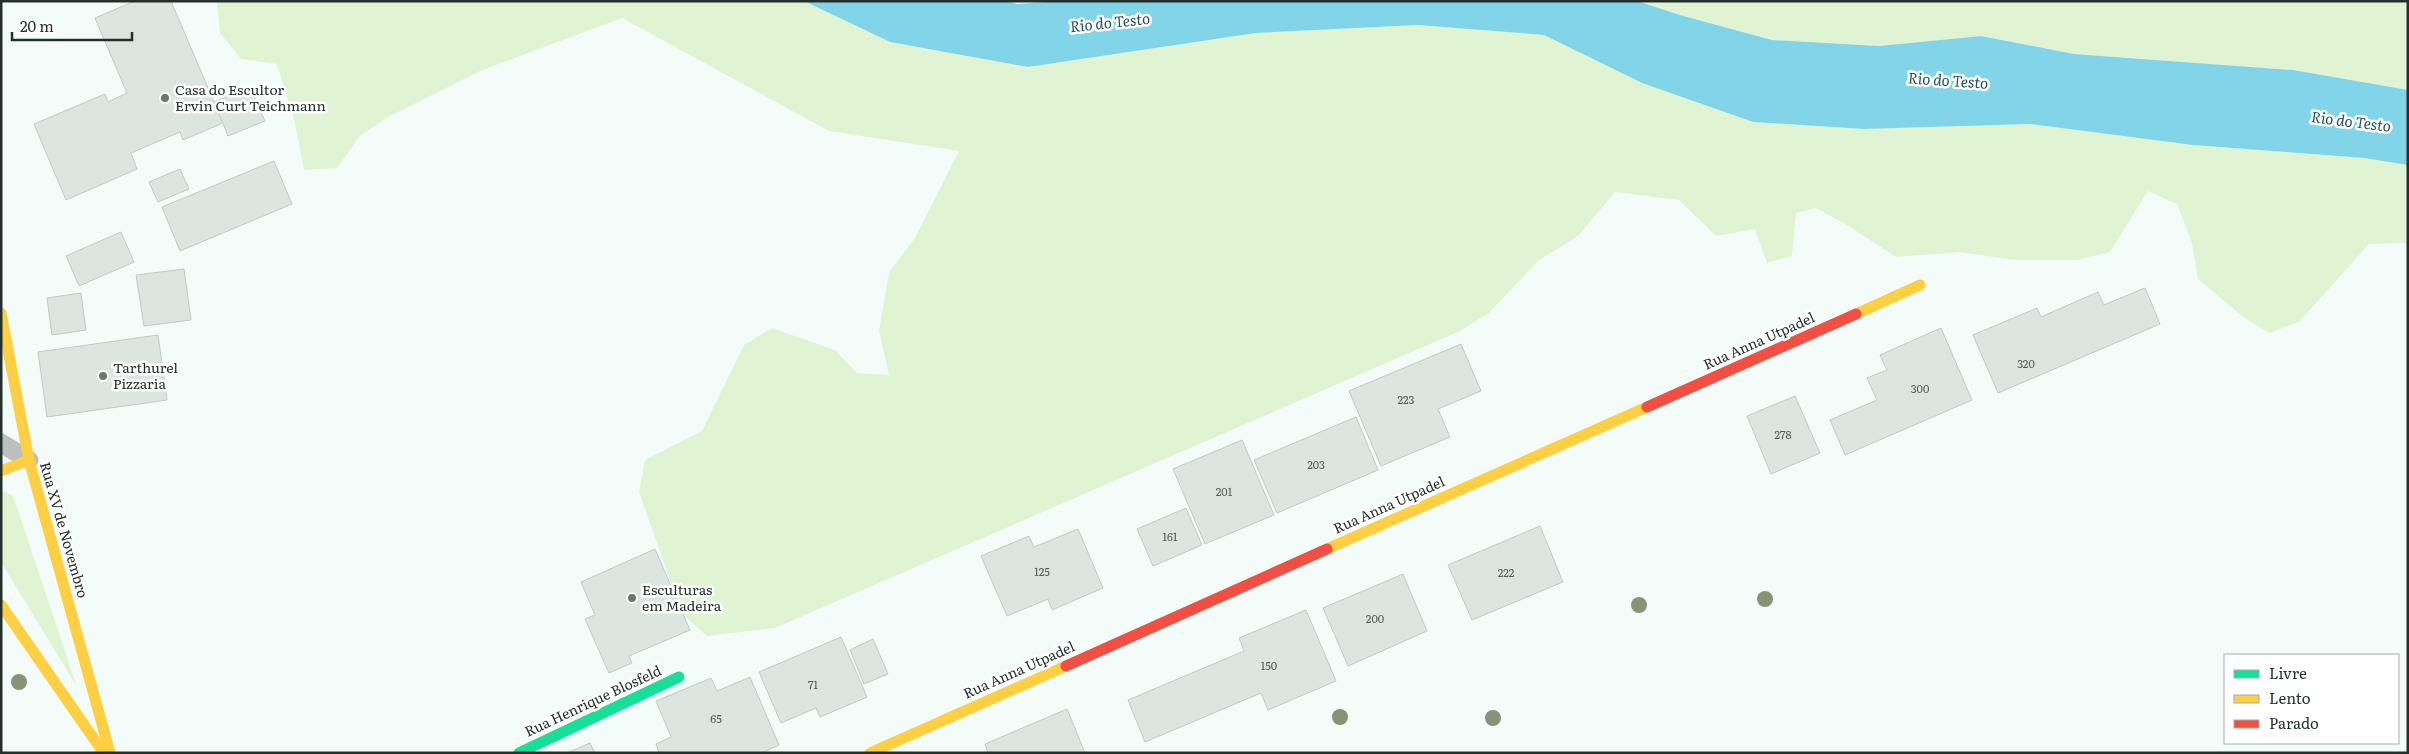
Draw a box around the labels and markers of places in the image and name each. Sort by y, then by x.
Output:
place label: Casa do Escultor Ervin Curt Teichmann [175,79,326,115]
marker: Casa do Escultor Ervin Curt Teichmann [159,92,171,104]
place label: Tarthurel Pizzaria [113,357,178,393]
marker: Tarthurel Pizzaria [97,370,109,382]
place label: Esculturas em Madeira [642,579,722,615]
marker: Esculturas em Madeira [626,592,638,604]

